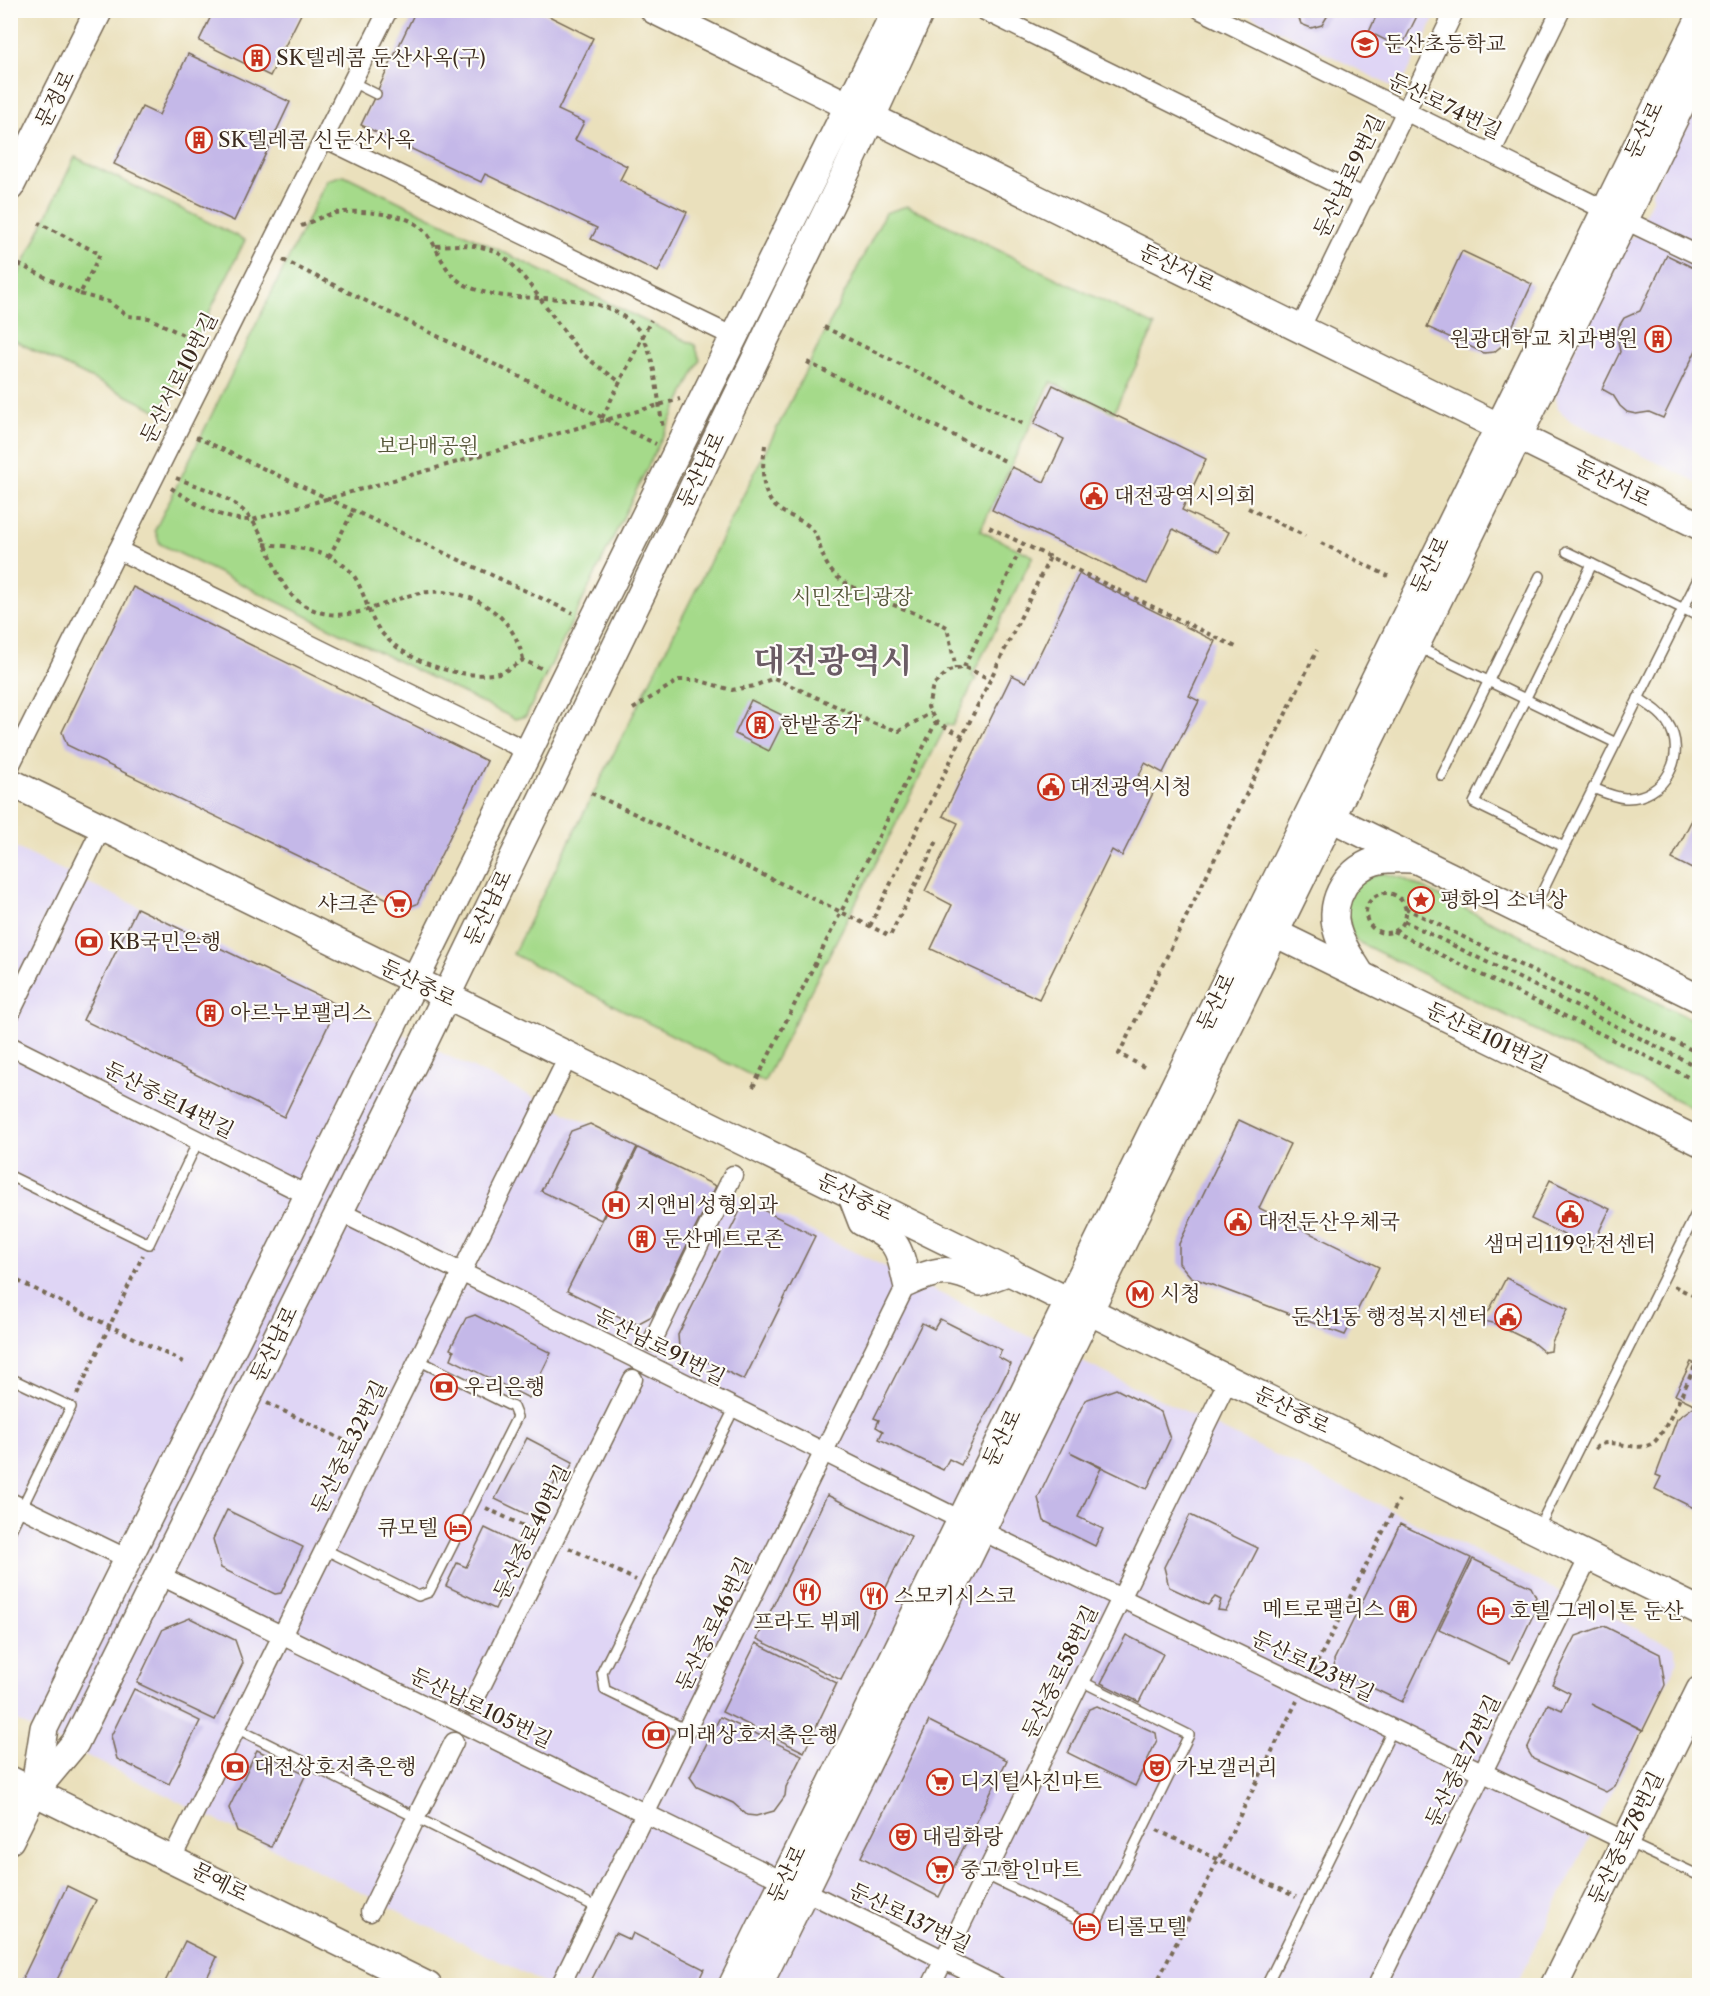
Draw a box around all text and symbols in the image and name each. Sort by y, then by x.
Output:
school or university icon: 둔산초등학교 [1350,29,1380,59]
place label: 둔산초등학교 [1384,31,1506,56]
building icon: SK텔레콤 둔산사옥(구) [242,43,272,73]
place label: SK텔레콤 둔산사옥(구) [276,45,486,70]
street label: 문정로 [30,66,80,132]
street label: 둔산로74번길 [1384,67,1506,144]
street label: 둔산로 [1619,97,1668,163]
street label: 둔산남로9번길 [1308,110,1389,241]
building icon: SK텔레콤 신둔산사옥 [184,125,214,155]
place label: SK텔레콤 신둔산사옥 [218,127,415,152]
street label: 둔산서로 [1135,239,1219,297]
street label: 둔산서로10번길 [135,308,222,448]
building icon: 원광대학교 치과병원 [1643,324,1673,354]
place label: 원광대학교 치과병원 [1450,326,1638,351]
street label: 둔산남로 [672,428,730,512]
park label: 보라매공원 [377,433,479,458]
street label: 둔산서로 [1571,454,1655,512]
public building icon: 대전광역시의회 [1079,481,1109,511]
place label: 대전광역시의회 [1114,483,1256,508]
street label: 둔산로 [1405,532,1454,598]
park label: 시민잔디광장 [791,584,914,609]
district label: 대전광역시 [753,640,913,681]
building icon: 한밭종각 [745,710,775,740]
place label: 한밭종각 [780,712,862,737]
public building icon: 대전광역시청 [1036,772,1066,802]
place label: 대전광역시청 [1070,774,1192,799]
street label: 둔산남로 [459,866,517,950]
place icon: 평화의 소녀상 [1406,885,1436,915]
place label: 평화의 소녀상 [1440,887,1568,912]
supermarket icon: 샤크존 [383,889,413,919]
place label: 샤크존 [317,891,378,916]
bank icon: KB국민은행 [74,927,104,957]
place label: KB국민은행 [109,929,221,954]
street label: 둔산중로 [376,954,460,1012]
street label: 둔산로 [1191,969,1240,1035]
street label: 둔산로101번길 [1422,996,1552,1077]
building icon: 아르누보팰리스 [195,998,225,1028]
place label: 아르누보팰리스 [230,1000,372,1025]
street label: 둔산중로14번길 [100,1056,238,1143]
street label: 둔산중로 [813,1168,897,1226]
hospital icon: 지앤비성형외과 [601,1190,631,1220]
place label: 지앤비성형외과 [636,1192,779,1217]
public building icon: 샘머리119안전센터 [1555,1199,1585,1229]
public building icon: 대전둔산우체국 [1223,1207,1253,1237]
place label: 대전둔산우체국 [1258,1209,1400,1234]
building icon: 둔산메트로존 [627,1224,657,1254]
place label: 둔산메트로존 [662,1226,784,1251]
place label: 샘머리119안전센터 [1484,1231,1656,1256]
metro station icon: 시청 [1125,1279,1155,1309]
place label: 시청 [1160,1281,1201,1306]
street label: 둔산남로 [245,1302,303,1386]
public building icon: 둔산1동 행정복지센터 [1493,1302,1523,1332]
street label: 둔산남로91번길 [591,1303,730,1390]
place label: 둔산1동 행정복지센터 [1291,1304,1488,1329]
bank icon: 우리은행 [429,1372,459,1402]
place label: 우리은행 [464,1374,545,1399]
street label: 둔산중로32번길 [305,1376,392,1518]
street label: 둔산중로 [1250,1381,1334,1439]
street label: 둔산로 [977,1405,1026,1471]
street label: 둔산중로40번길 [488,1460,575,1603]
hotel icon: 큐모텔 [443,1513,473,1543]
place label: 큐모텔 [377,1515,438,1540]
street label: 둔산중로46번길 [670,1553,757,1695]
restaurant icon: 프라도 뷔페 [792,1577,822,1607]
restaurant icon: 스모키시스코 [859,1581,889,1611]
place label: 스모키시스코 [894,1583,1016,1608]
building icon: 메트로팰리스 [1388,1594,1418,1624]
place label: 메트로팰리스 [1262,1596,1384,1621]
hotel icon: 호텔 그레이톤 둔산 [1476,1596,1506,1626]
place label: 호텔 그레이톤 둔산 [1510,1598,1684,1623]
street label: 둔산중로58번길 [1016,1601,1103,1743]
place label: 프라도 뷔페 [753,1609,861,1634]
street label: 둔산로123번길 [1248,1625,1379,1706]
street label: 둔산남로105번길 [406,1662,556,1753]
street label: 둔산중로72번길 [1420,1691,1505,1831]
bank icon: 미래상호저축은행 [641,1720,671,1750]
place label: 미래상호저축은행 [676,1722,838,1747]
bank icon: 대전상호저축은행 [220,1752,250,1782]
theatre icon: 가보갤러리 [1142,1753,1172,1783]
place label: 대전상호저축은행 [254,1754,416,1779]
place label: 가보갤러리 [1176,1755,1277,1780]
supermarket icon: 디지털사진마트 [925,1767,955,1797]
street label: 둔산중로78번길 [1583,1767,1668,1908]
place label: 디지털사진마트 [960,1769,1102,1794]
theatre icon: 대림화랑 [888,1822,918,1852]
place label: 대림화랑 [922,1824,1004,1849]
street label: 둔산로 [762,1841,811,1907]
supermarket icon: 중고할인마트 [925,1855,955,1885]
street label: 문예로 [187,1857,253,1907]
place label: 중고할인마트 [960,1857,1082,1882]
street label: 둔산로137번길 [845,1877,975,1958]
hotel icon: 티롤모텔 [1072,1912,1102,1942]
place label: 티롤모텔 [1106,1914,1187,1939]

